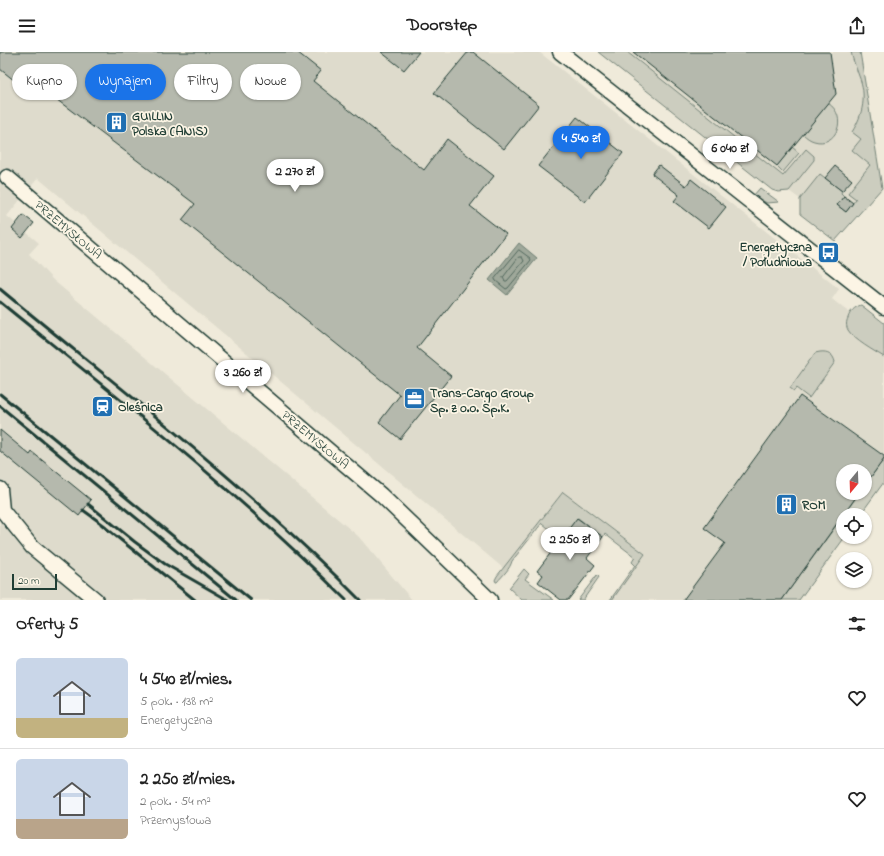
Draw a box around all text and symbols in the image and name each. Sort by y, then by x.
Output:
text: Doorstep [407,13,477,39]
icon: menu [16,15,38,37]
icon: share [846,15,868,37]
chip: Kupno [12,64,77,100]
chip: Wynajem [85,64,166,100]
chip: Filtry [174,64,232,100]
chip: Nowe [240,64,301,100]
place label: GUILLIN Polska (ANIS) [132,107,208,141]
building icon: GUILLIN Polska (ANIS) [103,109,129,135]
pin: 4 540 zł [540,126,622,160]
text: 4 540 zł [562,129,600,148]
pin: 6 040 zł [689,136,771,170]
text: 6 040 zł [711,139,749,158]
pin: 2 270 zł [254,159,336,193]
text: 2 270 zł [276,162,314,181]
street label: PRZEMYSŁOWA [30,196,106,264]
place label: Energetyczna / Południowa [740,238,812,272]
bus stop icon: Energetyczna / Południowa [815,240,841,266]
pin: 3 260 zł [202,360,284,394]
text: 3 260 zł [224,363,262,382]
place label: Trans-Cargo Group Sp. z o.o. Sp.K. [430,384,534,418]
office icon: Trans-Cargo Group Sp. z o.o. Sp.K. [402,386,428,412]
station icon: Oleśnica [90,393,116,419]
place label: Oleśnica [118,398,163,417]
street label: PRZEMYSŁOWA [277,406,353,474]
north arrow [836,464,872,500]
map controls [836,464,872,588]
building icon: ROM [773,491,799,517]
place label: ROM [801,496,826,515]
button: locate [836,508,872,544]
pin: 2 250 zł [529,527,611,561]
text: 2 250 zł [550,530,590,549]
button: layers [836,552,872,588]
scale bar [12,572,57,591]
text: 20 m [18,573,40,589]
text: Oferty: 5 [16,612,79,637]
icon: filters [846,613,868,635]
text: 4 540 zł/mies. [140,667,232,692]
icon: home [48,674,96,722]
icon: heart [846,687,868,709]
text: 5 pok. · 138 m² [140,692,213,711]
text: Energetyczna [140,711,212,730]
text: 2 250 zł/mies. [140,767,235,792]
icon: home [48,775,96,823]
icon: heart [846,788,868,810]
text: 2 pok. · 54 m² [140,792,211,811]
text: Przemysłowa [140,811,211,830]

